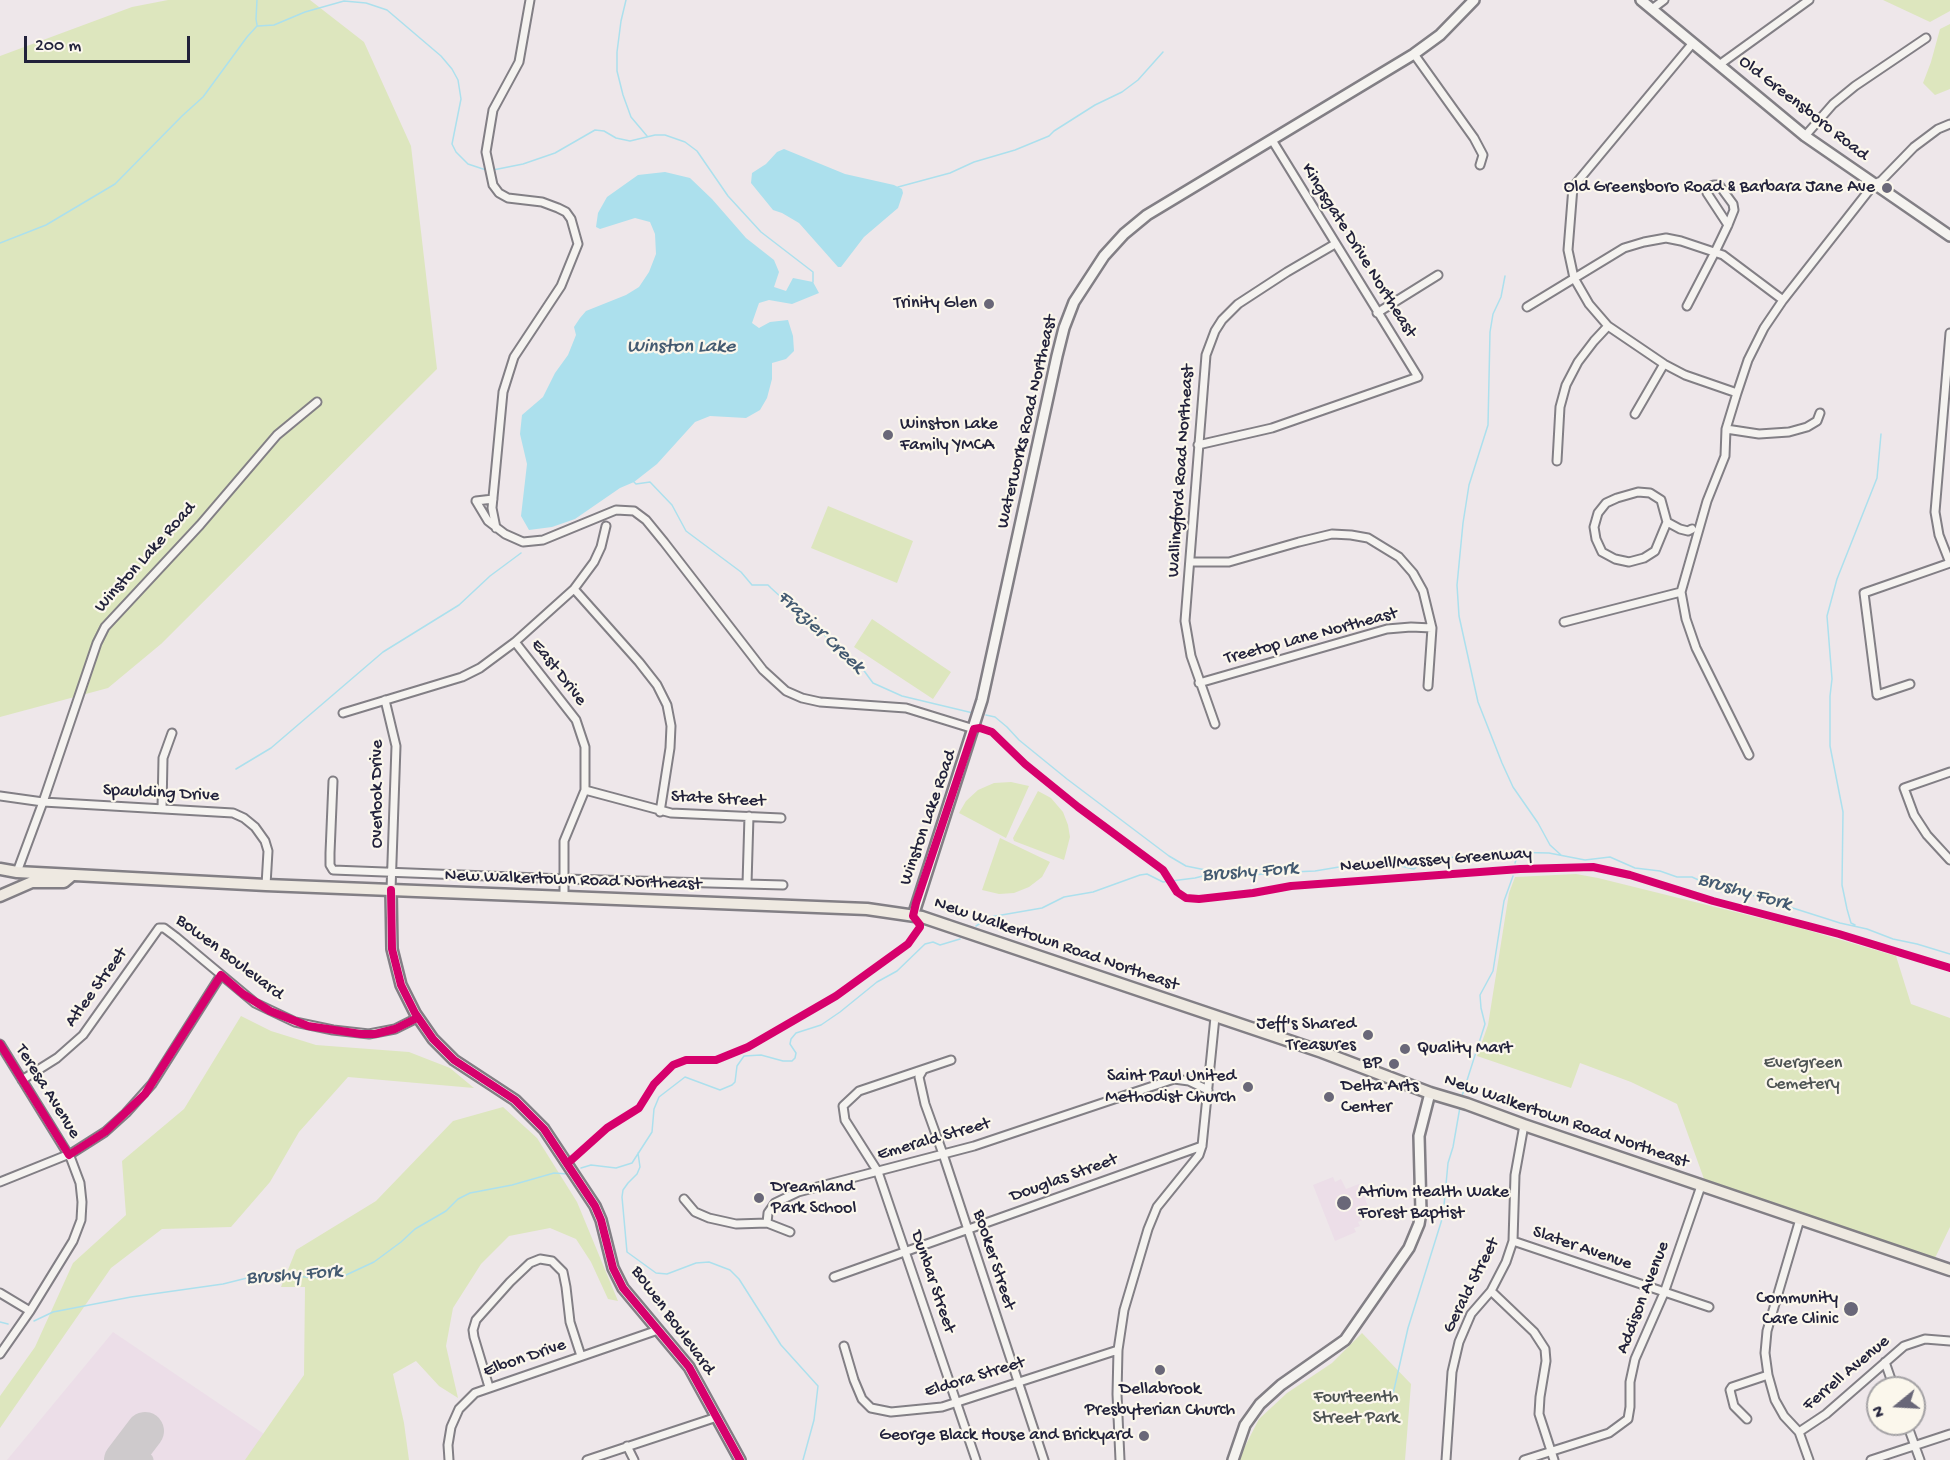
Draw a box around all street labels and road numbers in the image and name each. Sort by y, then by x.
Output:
street label: Old Greensboro Road [1734,51,1872,167]
street label: Kingsgate Drive Northeast [1295,160,1421,342]
street label: Waterworks Road Northeast [993,313,1063,531]
street label: Wallingford Road Northeast [1164,364,1200,578]
street label: Winston Lake Road [91,498,201,618]
street label: Treetop Lane Northeast [1222,604,1400,670]
street label: East Drive [525,635,591,711]
street label: Overlook Drive [367,740,389,848]
street label: Winston Lake Road [896,748,962,888]
street label: Spaulding Drive [102,780,220,808]
street label: State Street [670,787,766,813]
street label: Newell/Massey Greenway [1339,844,1533,878]
street label: New Walkertown Road Northeast [444,866,702,896]
street label: New Walkertown Road Northeast [931,893,1181,997]
street label: Bowen Boulevard [171,910,287,1006]
street label: Atlee Street [61,944,133,1032]
street label: Teresa Avenue [10,1041,84,1143]
street label: New Walkertown Road Northeast [1441,1070,1691,1174]
street label: Emerald Street [875,1114,993,1166]
street label: Douglas Street [1007,1150,1121,1208]
street label: Booker Street [967,1207,1019,1313]
street label: Slater Avenue [1529,1222,1635,1276]
street label: Dunbar Street [904,1228,960,1336]
street label: Gerald Street [1439,1235,1505,1337]
street label: Addison Avenue [1613,1239,1675,1357]
street label: Bowen Boulevard [625,1262,719,1380]
street label: Ferrell Avenue [1799,1331,1895,1417]
street label: Elbon Drive [481,1335,569,1383]
street label: Eldora Street [922,1353,1028,1403]

